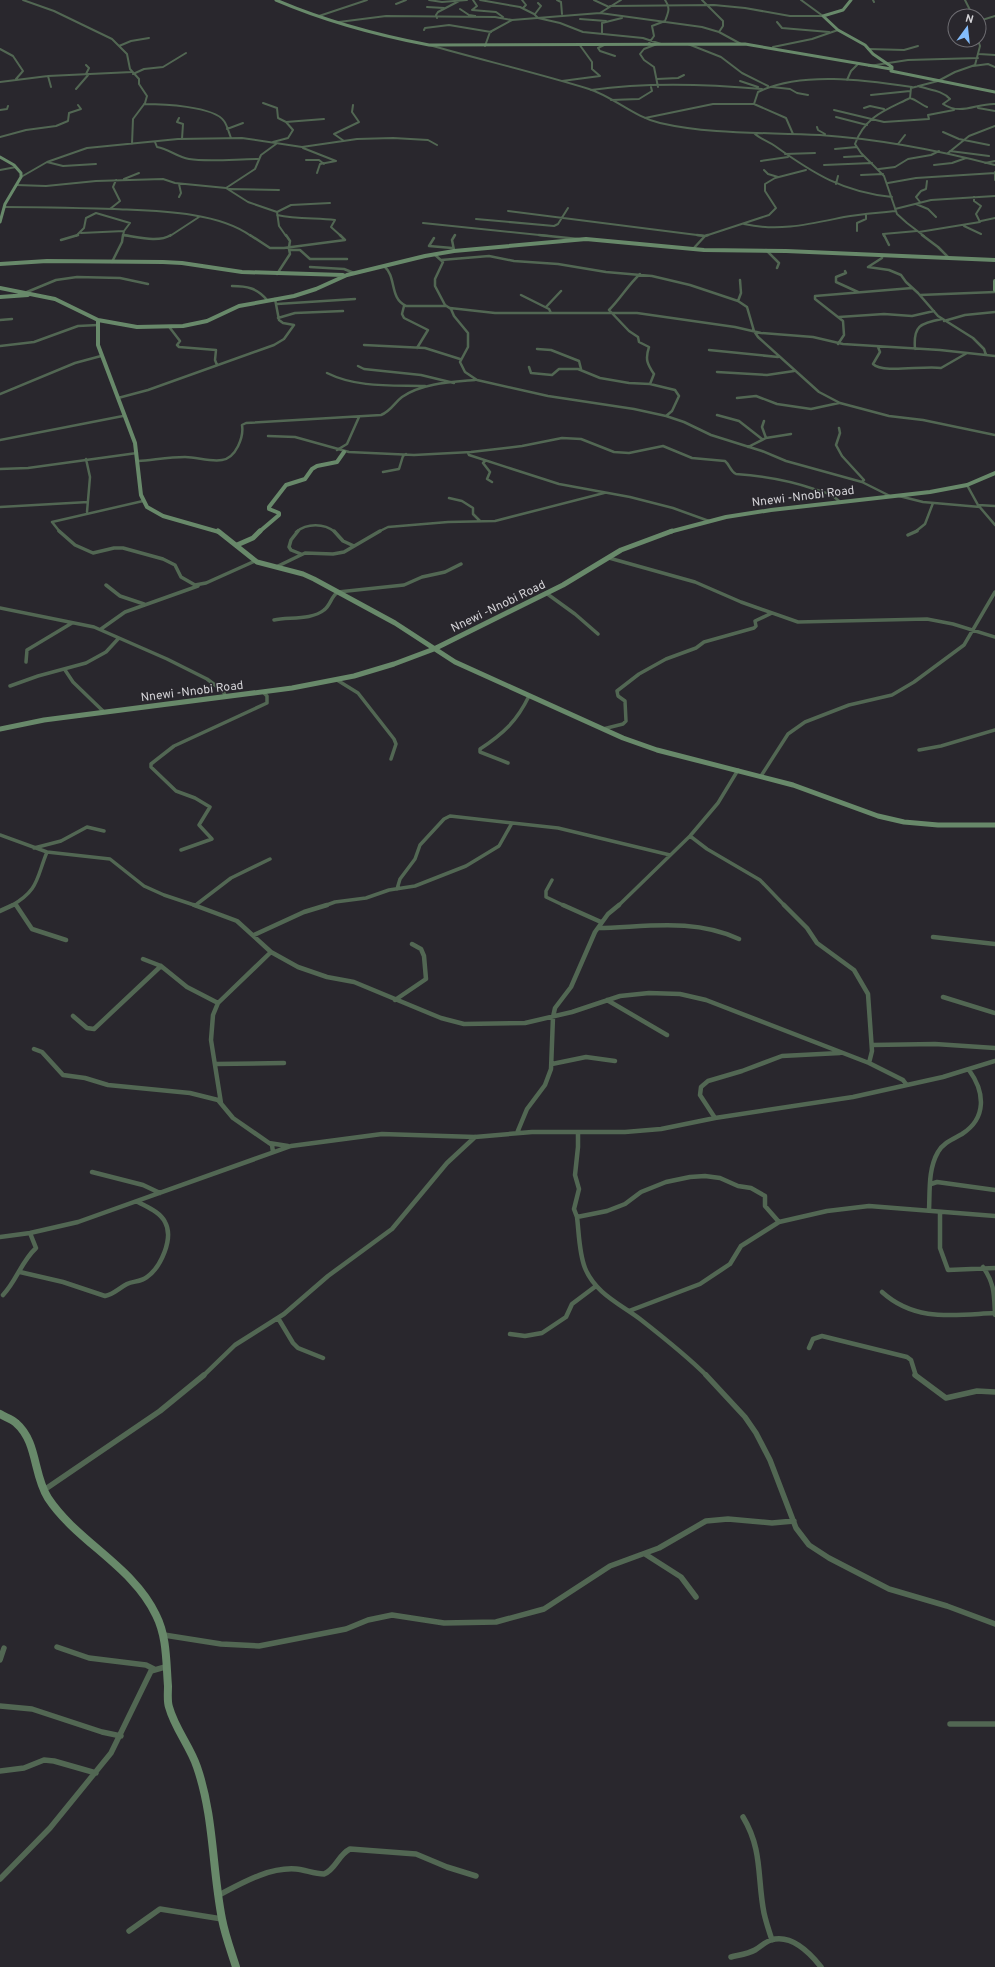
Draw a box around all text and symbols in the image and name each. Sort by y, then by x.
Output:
north arrow [947,8,987,48]
text: N [964,12,975,27]
street label: Nnewi -Nnobi Road [751,483,855,511]
street label: Nnewi -Nnobi Road [448,577,548,637]
street label: Nnewi -Nnobi Road [140,678,244,706]

